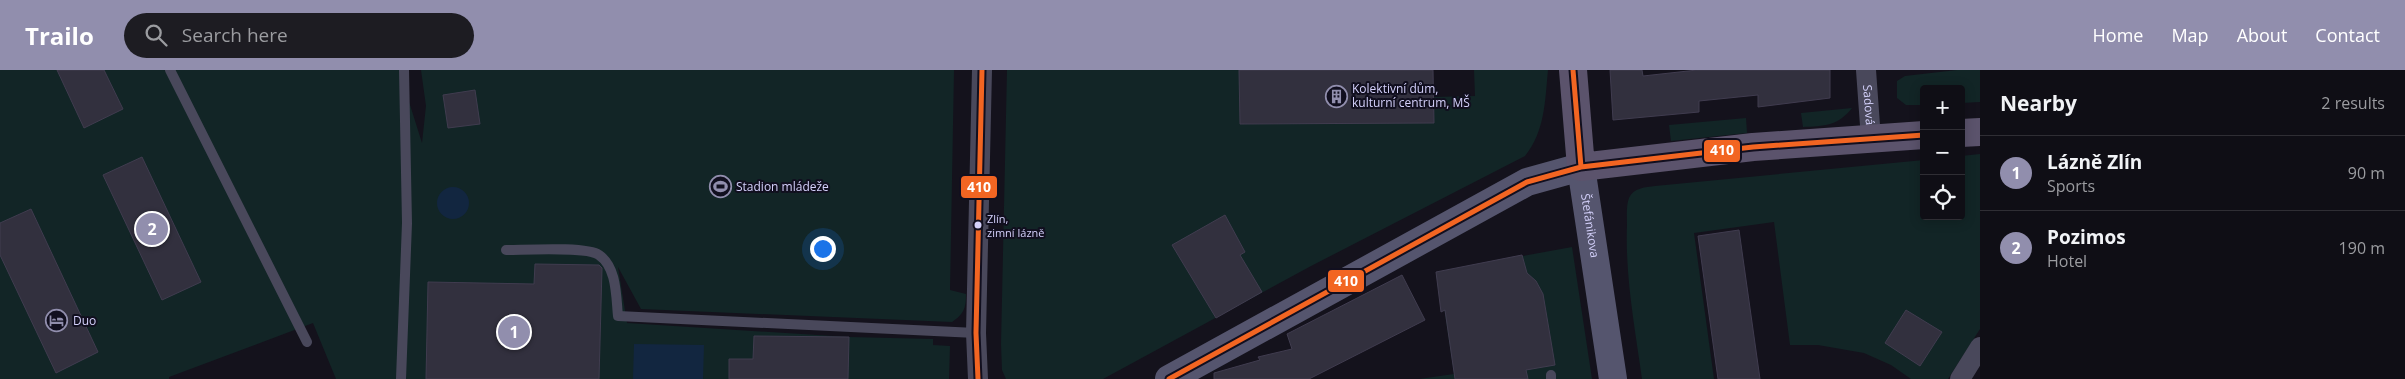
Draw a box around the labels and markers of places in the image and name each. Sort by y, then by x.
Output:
place label: Kolektivní dům, kulturní centrum, MŠ [1352,80,1470,111]
building icon: Kolektivní dům, kulturní centrum, MŠ [1324,84,1348,108]
sports icon: Stadion mládeže [708,175,732,199]
place label: Stadion mládeže [736,178,829,195]
pin: 2 [136,210,168,248]
place label: Zlín, zimní lázně [987,211,1044,240]
marker: Zlín, zimní lázně [973,220,983,230]
hotel icon: Duo [45,309,69,333]
place label: Duo [73,312,96,329]
pin: 1 [498,313,530,351]

